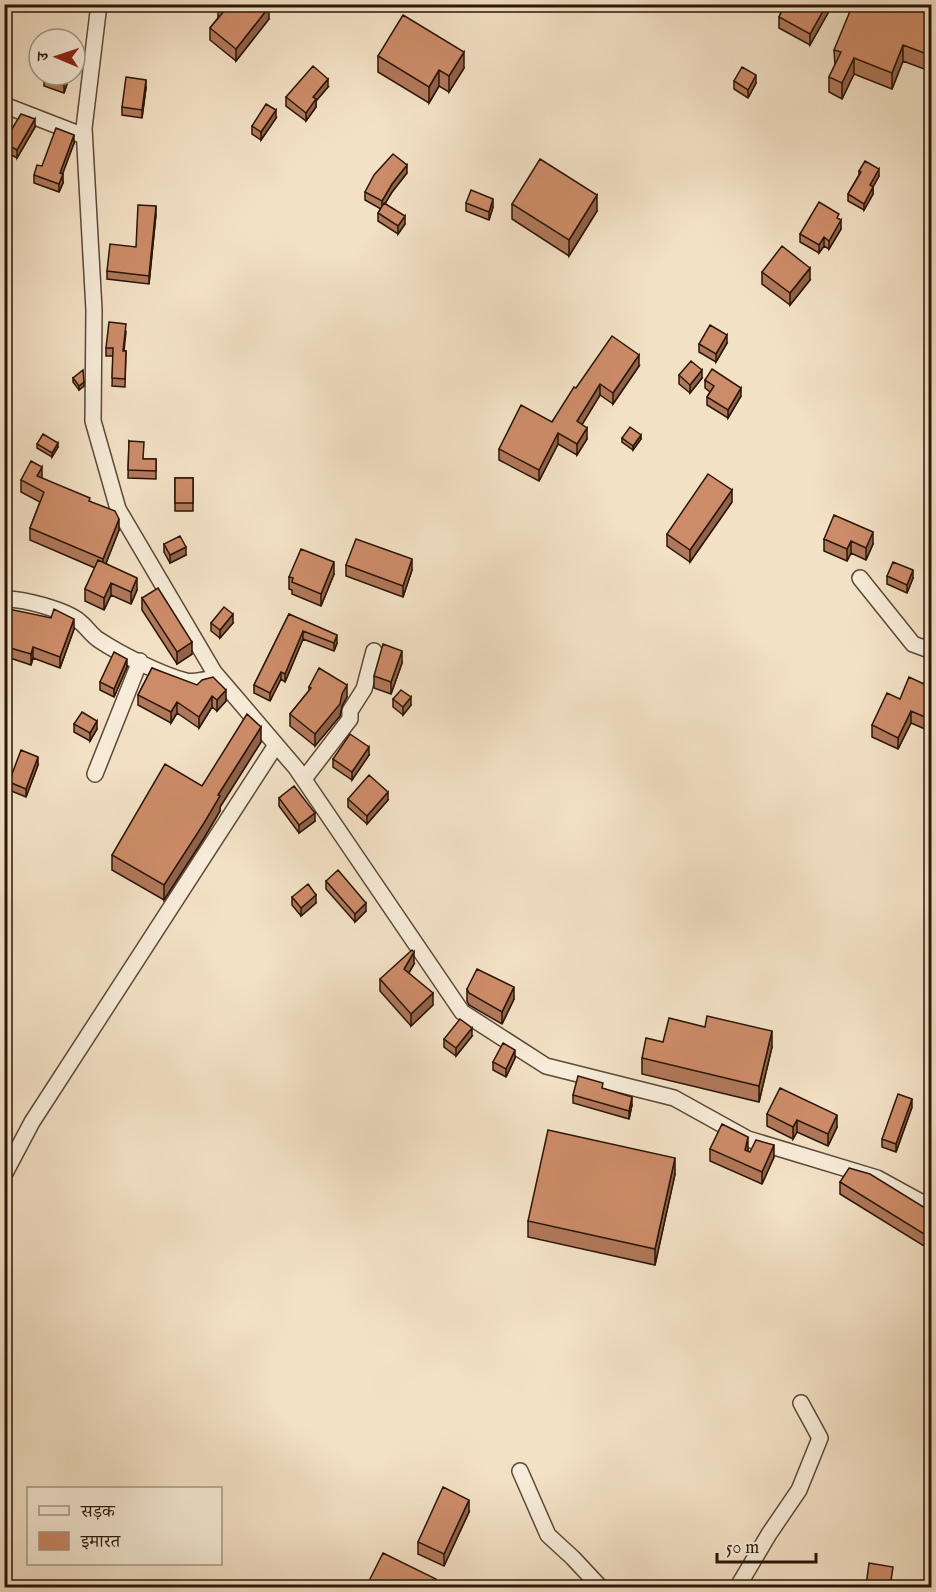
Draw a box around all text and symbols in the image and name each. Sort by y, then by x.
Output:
north arrow [27,27,87,87]
text: उ [34,50,54,62]
legend [27,1487,222,1565]
text: सड़क [80,1501,116,1524]
scale bar [717,1526,816,1564]
text: इमारत [80,1531,121,1554]
text: 50 m [726,1537,759,1560]

